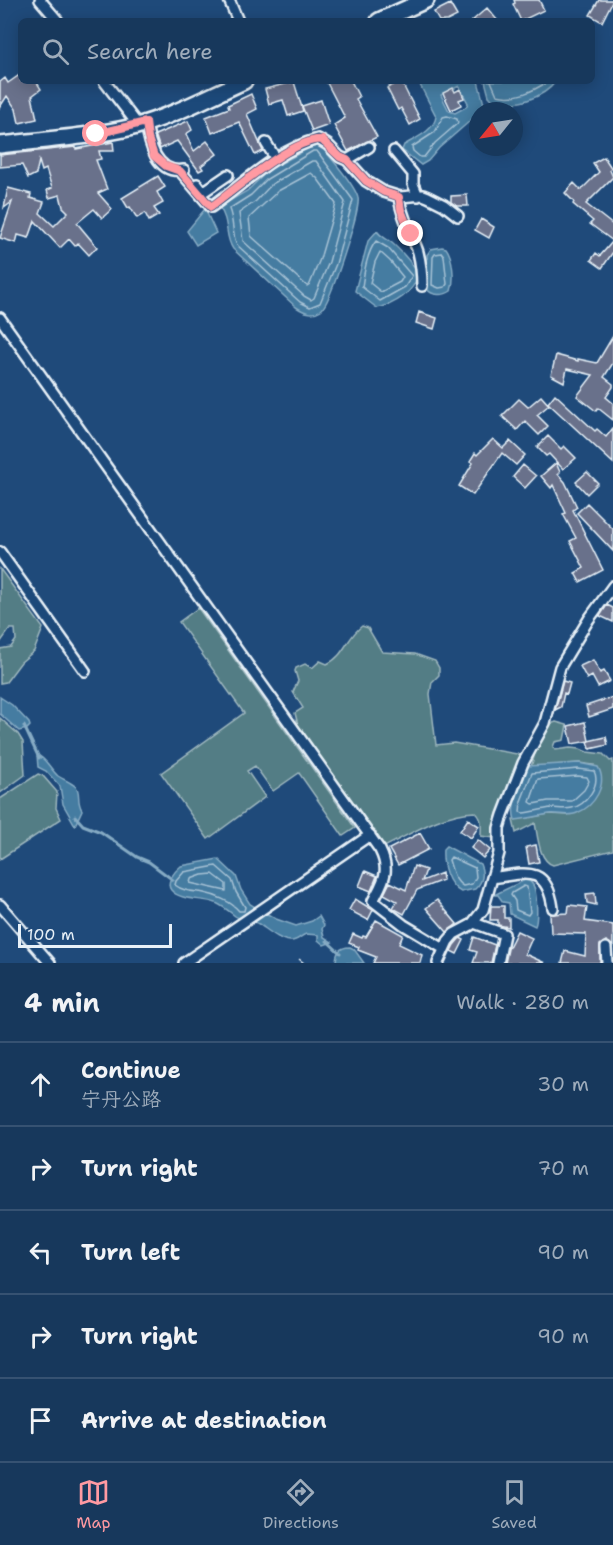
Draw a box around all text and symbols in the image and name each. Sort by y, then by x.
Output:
search box [18,18,595,84]
icon: search [39,35,72,68]
text: Search here [87,37,213,66]
north arrow [469,102,523,156]
route start [82,120,108,146]
route end [397,220,423,246]
scale bar [18,921,172,948]
text: 100 m [27,924,75,945]
text: 4 min [24,985,100,1020]
text: Walk · 280 m [456,989,589,1015]
text: Continue [81,1056,181,1085]
icon: ahead [24,1068,57,1101]
text: 30 m [537,1071,589,1097]
text: 宁丹公路 [81,1086,161,1112]
icon: right [24,1152,57,1185]
text: Turn right [81,1154,198,1183]
text: 70 m [537,1155,589,1181]
icon: left [24,1236,57,1269]
text: Turn left [81,1238,180,1267]
text: 90 m [537,1239,589,1265]
icon: right [24,1320,57,1353]
text: Turn right [81,1322,198,1351]
text: 90 m [537,1323,589,1349]
icon: arrive [24,1404,57,1437]
text: Arrive at destination [81,1406,327,1435]
tab: Map [76,1476,110,1533]
tab: Directions [263,1476,339,1533]
tab: Saved [491,1476,537,1533]

